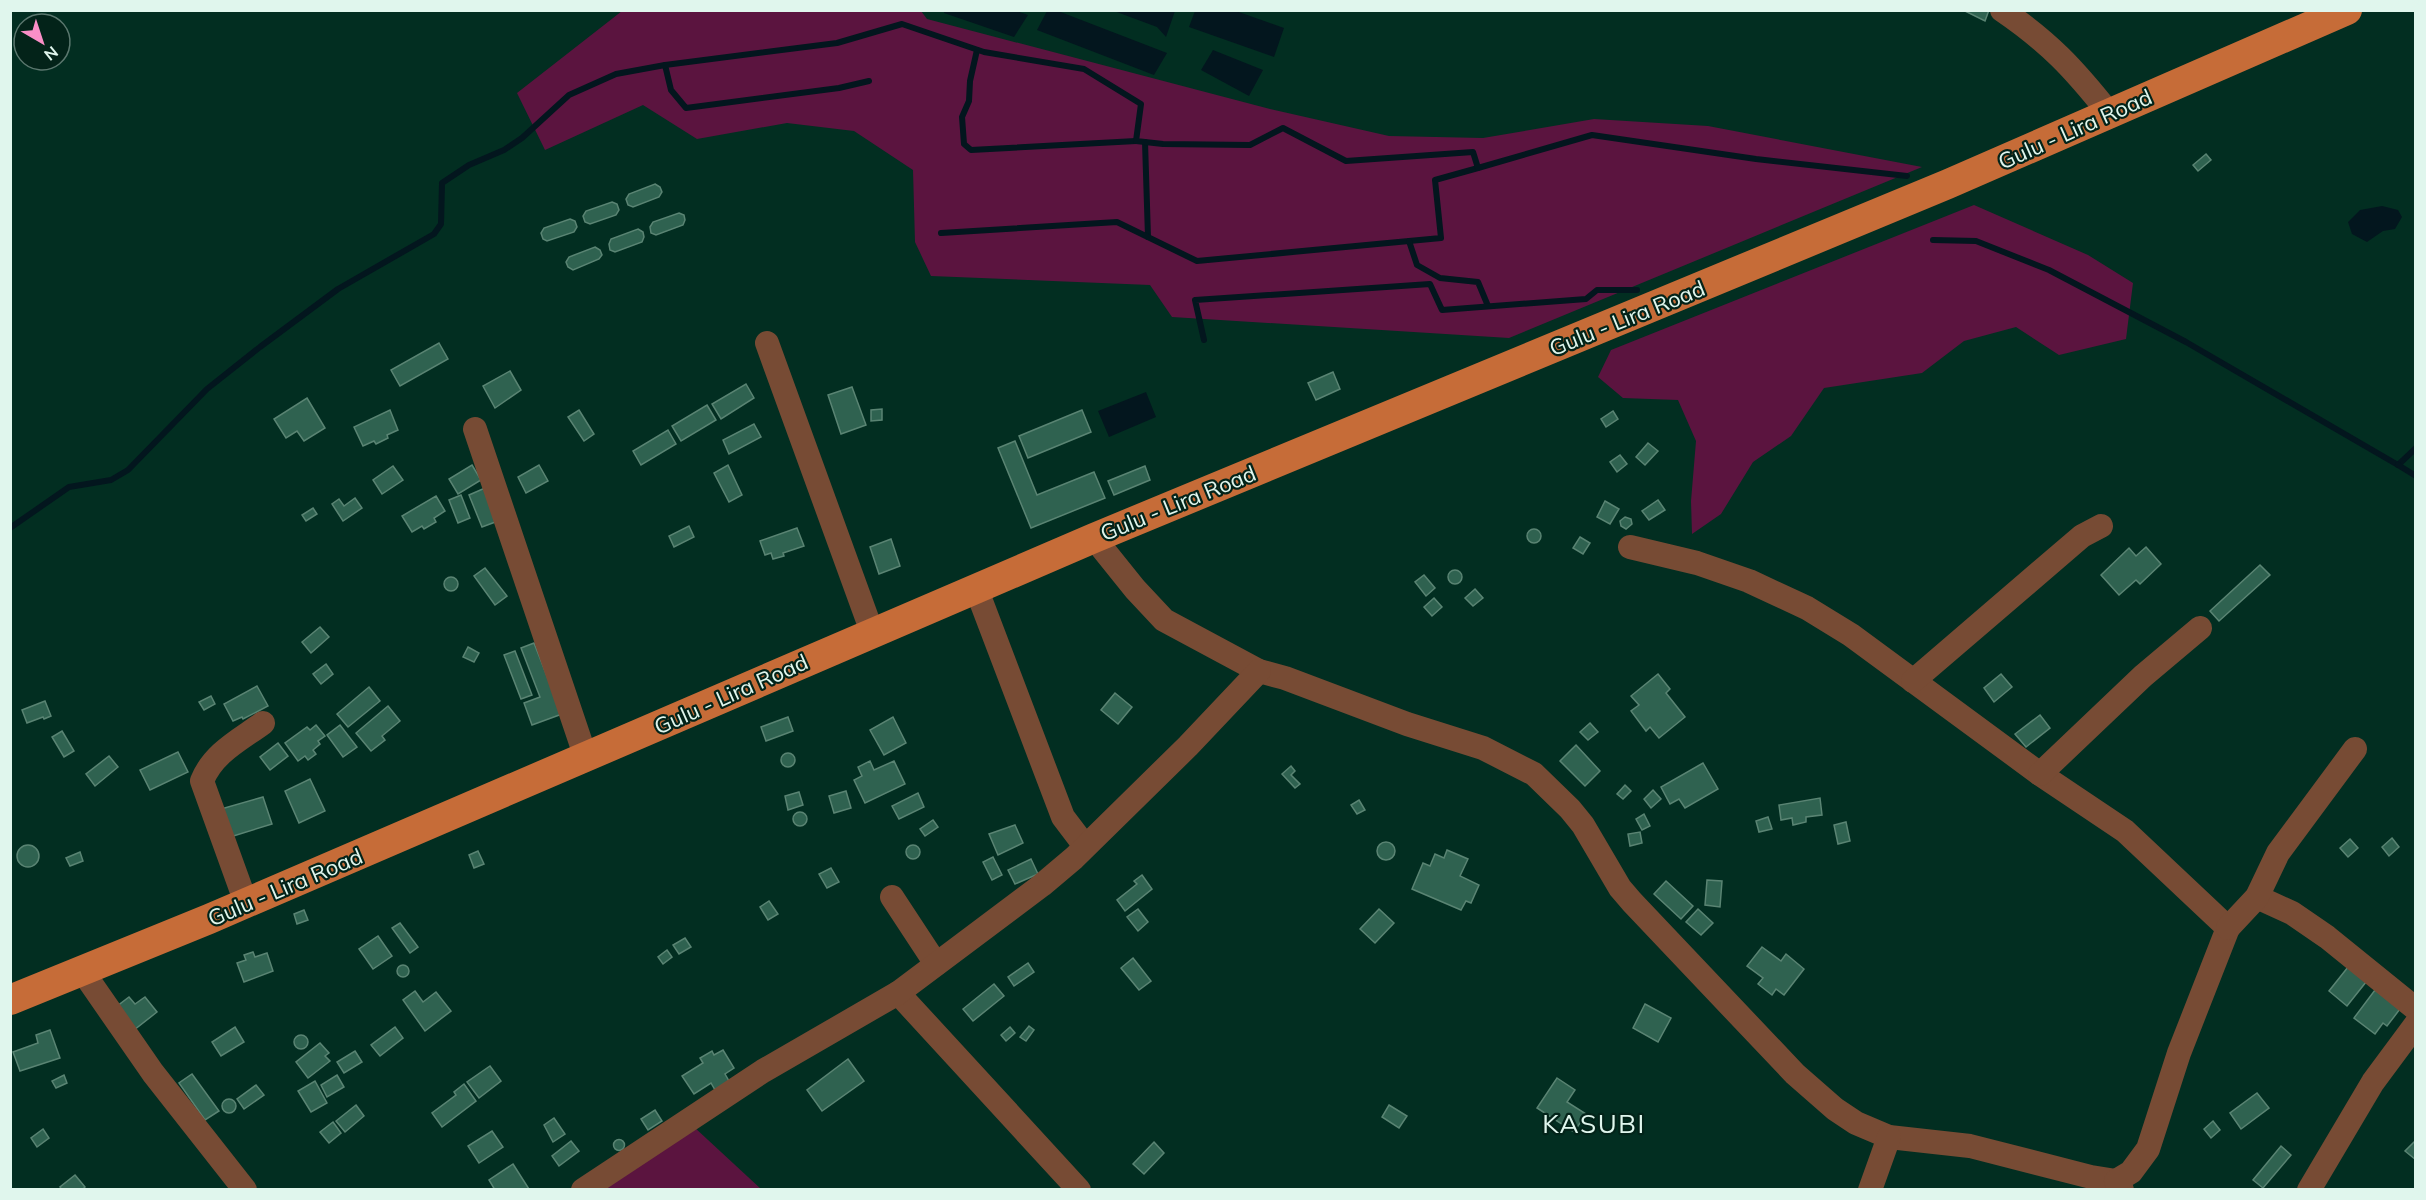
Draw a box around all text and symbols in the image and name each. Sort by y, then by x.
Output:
north arrow [12,12,72,72]
text: N [40,42,62,65]
street label: Gulu - Lira Road [1994,83,2156,175]
street label: Gulu - Lira Road [1545,274,1709,362]
street label: Gulu - Lira Road [1096,459,1260,547]
street label: Gulu - Lira Road [650,648,812,740]
street label: Gulu - Lira Road [203,842,367,932]
district label: KASUBI [1542,1107,1646,1140]

